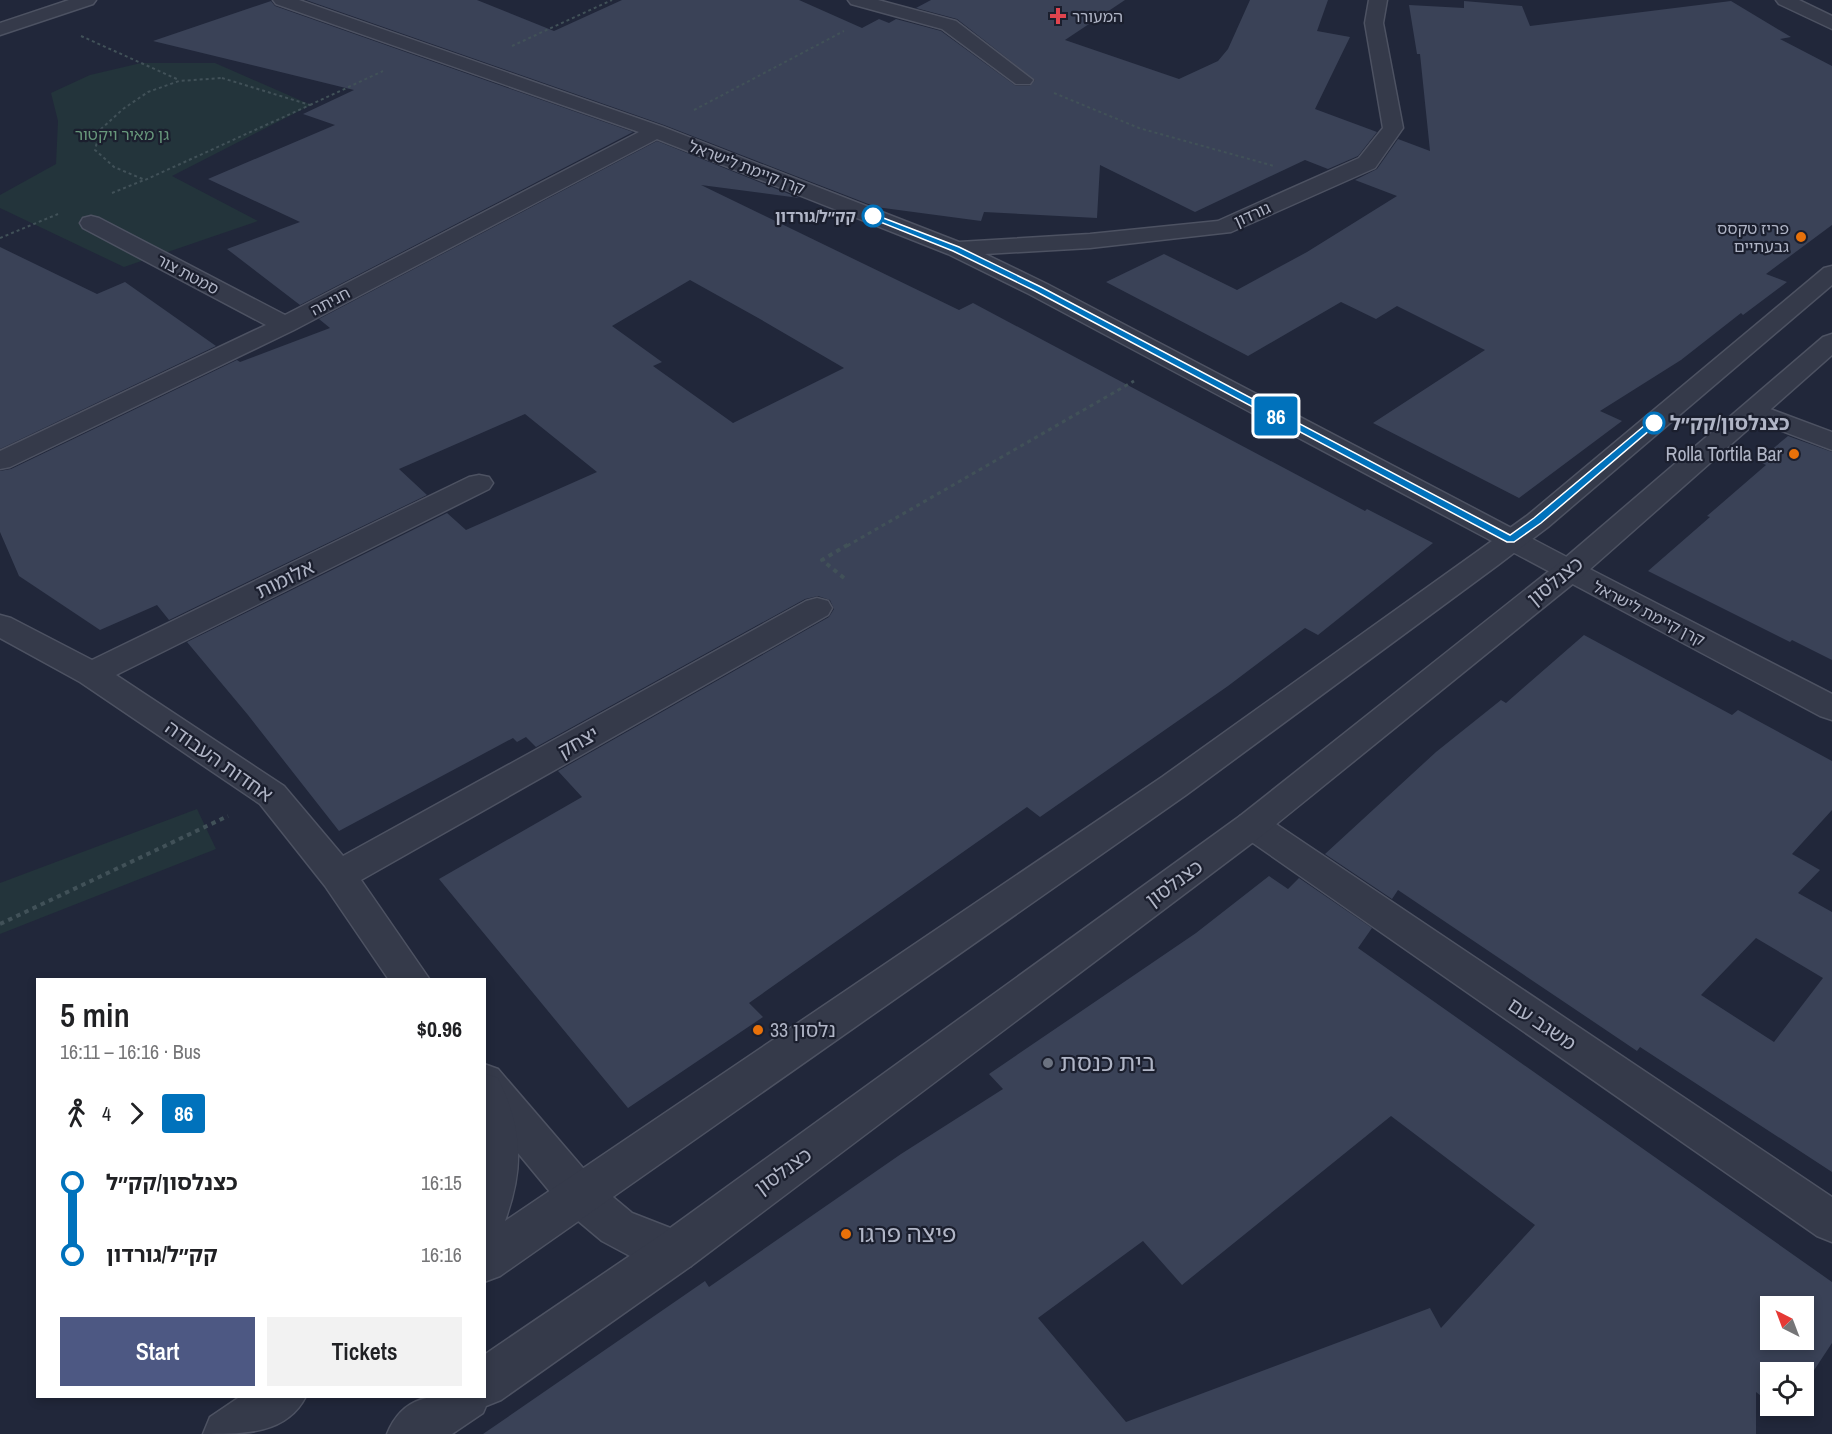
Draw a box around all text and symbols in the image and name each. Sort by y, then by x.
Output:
place label: המעורר [1072,5,1123,27]
marker: המעורר [1049,7,1067,25]
park label: גן מאיר ויקטור [75,123,169,145]
street label: קרן קיימת לישראל [686,135,808,199]
street label: גורדון [1230,196,1274,232]
place label: קק״ל/גורדון [775,205,857,227]
marker: קק״ל/גורדון [862,205,884,227]
place label: פריז טקסס גבעתיים [1717,217,1789,257]
marker: פריז טקסס גבעתיים [1794,230,1808,244]
street label: סמטת צור [153,248,223,300]
street label: חניתה [306,281,354,321]
line badge: 86 [1249,396,1303,436]
text: 86 [1266,402,1286,431]
place label: כצנלסון/קק״ל [1670,409,1790,436]
marker: כצנלסון/קק״ל [1643,412,1665,434]
place label: Rolla Tortila Bar [1666,440,1783,467]
marker: Rolla Tortila Bar [1787,447,1801,461]
street label: כצנלסון [1521,550,1588,611]
street label: אלומות [251,553,319,604]
street label: קרן קיימת לישראל [1589,575,1709,651]
street label: אחדות העבודה [160,713,279,808]
street label: יצחק [552,719,603,764]
street label: כצנלסון [1140,853,1208,912]
street label: משגב עם [1503,991,1582,1056]
text: 5 min [60,993,130,1037]
text: $0.96 [417,1014,462,1044]
place label: נלסון 33 [770,1016,836,1043]
marker: נלסון 33 [751,1023,765,1037]
text: 16:11 – 16:16 · Bus [60,1038,201,1065]
place label: בית כנסת [1060,1046,1156,1078]
marker: בית כנסת [1041,1056,1055,1070]
icon: walk [60,1097,93,1130]
icon: forward [120,1097,153,1130]
text: 86 [174,1099,193,1128]
text: 4 [102,1100,111,1127]
street label: כצנלסון [749,1141,817,1200]
text: כצנלסון/קק״ל [106,1167,238,1197]
text: 16:15 [421,1169,462,1196]
place label: פיצה פרגו [858,1217,957,1249]
marker: פיצה פרגו [839,1227,853,1241]
text: קק״ל/גורדון [106,1239,218,1269]
text: 16:16 [421,1241,462,1268]
north arrow [1760,1296,1814,1350]
map controls [1760,1296,1814,1416]
button: Start [60,1317,255,1386]
button: Tickets [267,1317,462,1386]
button: locate [1760,1362,1814,1416]

